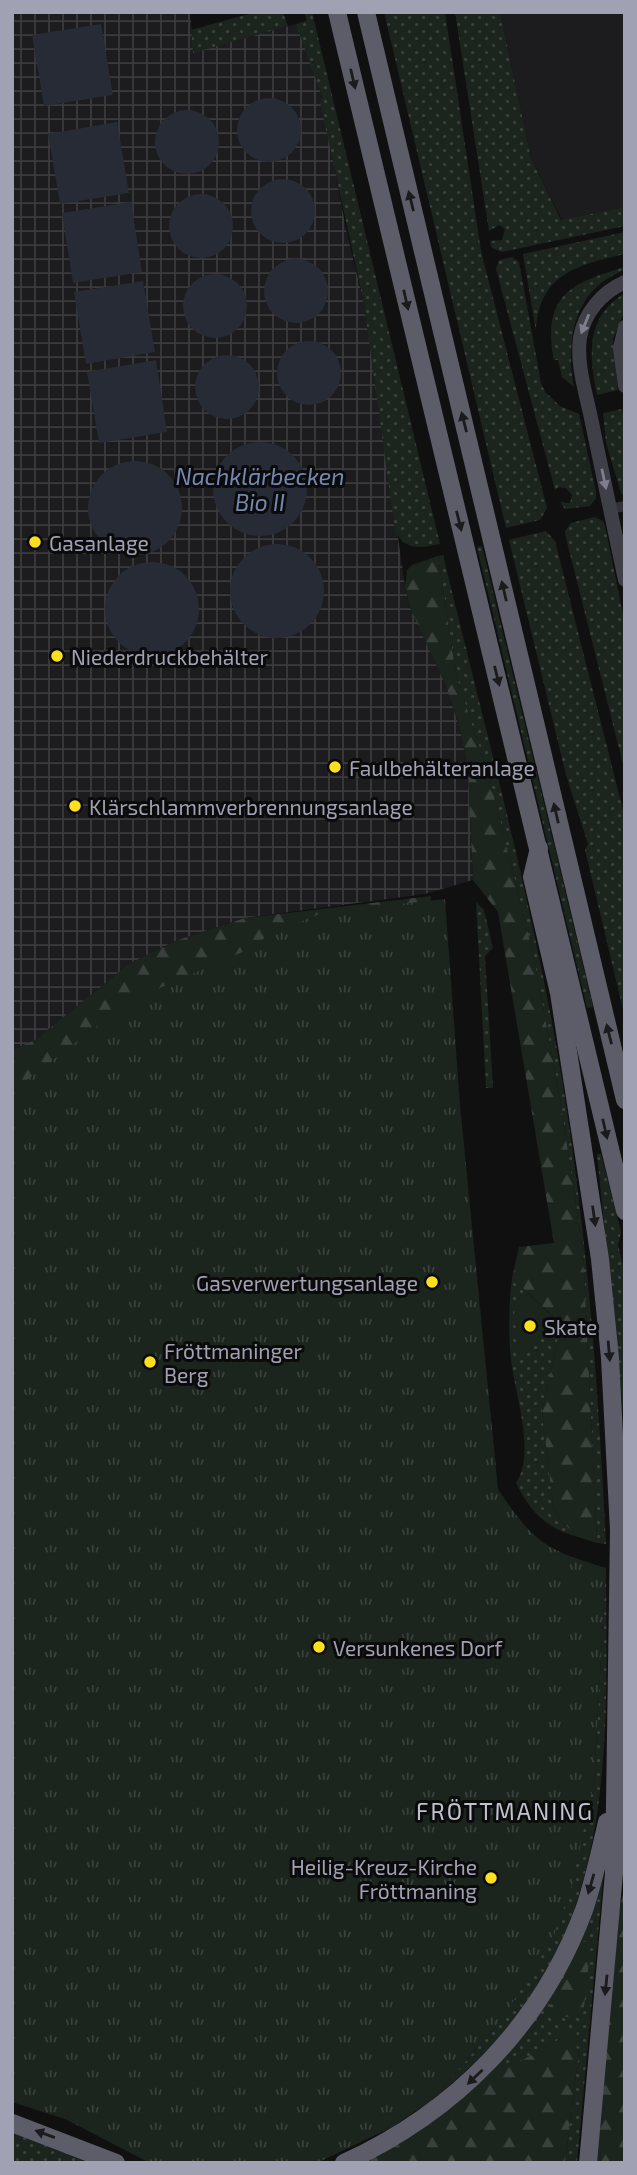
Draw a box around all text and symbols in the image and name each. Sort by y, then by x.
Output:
one-way arrow [348,68,359,90]
one-way arrow [405,190,416,212]
one-way arrow [401,289,412,311]
one-way arrow [580,314,591,335]
one-way arrow [458,411,469,433]
water label: Nachklärbecken Bio II [176,462,344,516]
one-way arrow [598,468,609,490]
one-way arrow [454,510,465,532]
place label: Gasanlage [49,530,149,555]
marker: Gasanlage [27,534,43,550]
one-way arrow [498,580,509,602]
place label: Niederdruckbehälter [71,644,269,669]
marker: Niederdruckbehälter [49,648,65,664]
one-way arrow [492,665,503,687]
place label: Faulbehälteranlage [349,755,535,780]
marker: Faulbehälteranlage [327,759,343,775]
place label: Klärschlammverbrennungsanlage [89,794,413,819]
marker: Klärschlammverbrennungsanlage [67,798,83,814]
one-way arrow [550,801,561,823]
one-way arrow [603,1023,614,1045]
one-way arrow [600,1118,611,1140]
one-way arrow [589,1205,600,1227]
place label: Gasverwertungsanlage [196,1270,418,1295]
marker: Gasverwertungsanlage [424,1274,440,1290]
place label: Skate [544,1314,597,1339]
marker: Skate [522,1318,538,1334]
place label: Fröttmaninger Berg [164,1338,302,1387]
one-way arrow [604,1341,615,1363]
marker: Fröttmaninger Berg [142,1354,158,1370]
place label: Versunkenes Dorf [333,1635,503,1660]
marker: Versunkenes Dorf [311,1639,327,1655]
district label: FRÖTTMANING [416,1797,594,1825]
place label: Heilig-Kreuz-Kirche Fröttmaning [291,1854,477,1903]
marker: Heilig-Kreuz-Kirche Fröttmaning [483,1870,499,1886]
one-way arrow [585,1874,596,1896]
one-way arrow [600,1974,611,1996]
one-way arrow [467,2068,484,2084]
one-way arrow [34,2129,55,2140]

